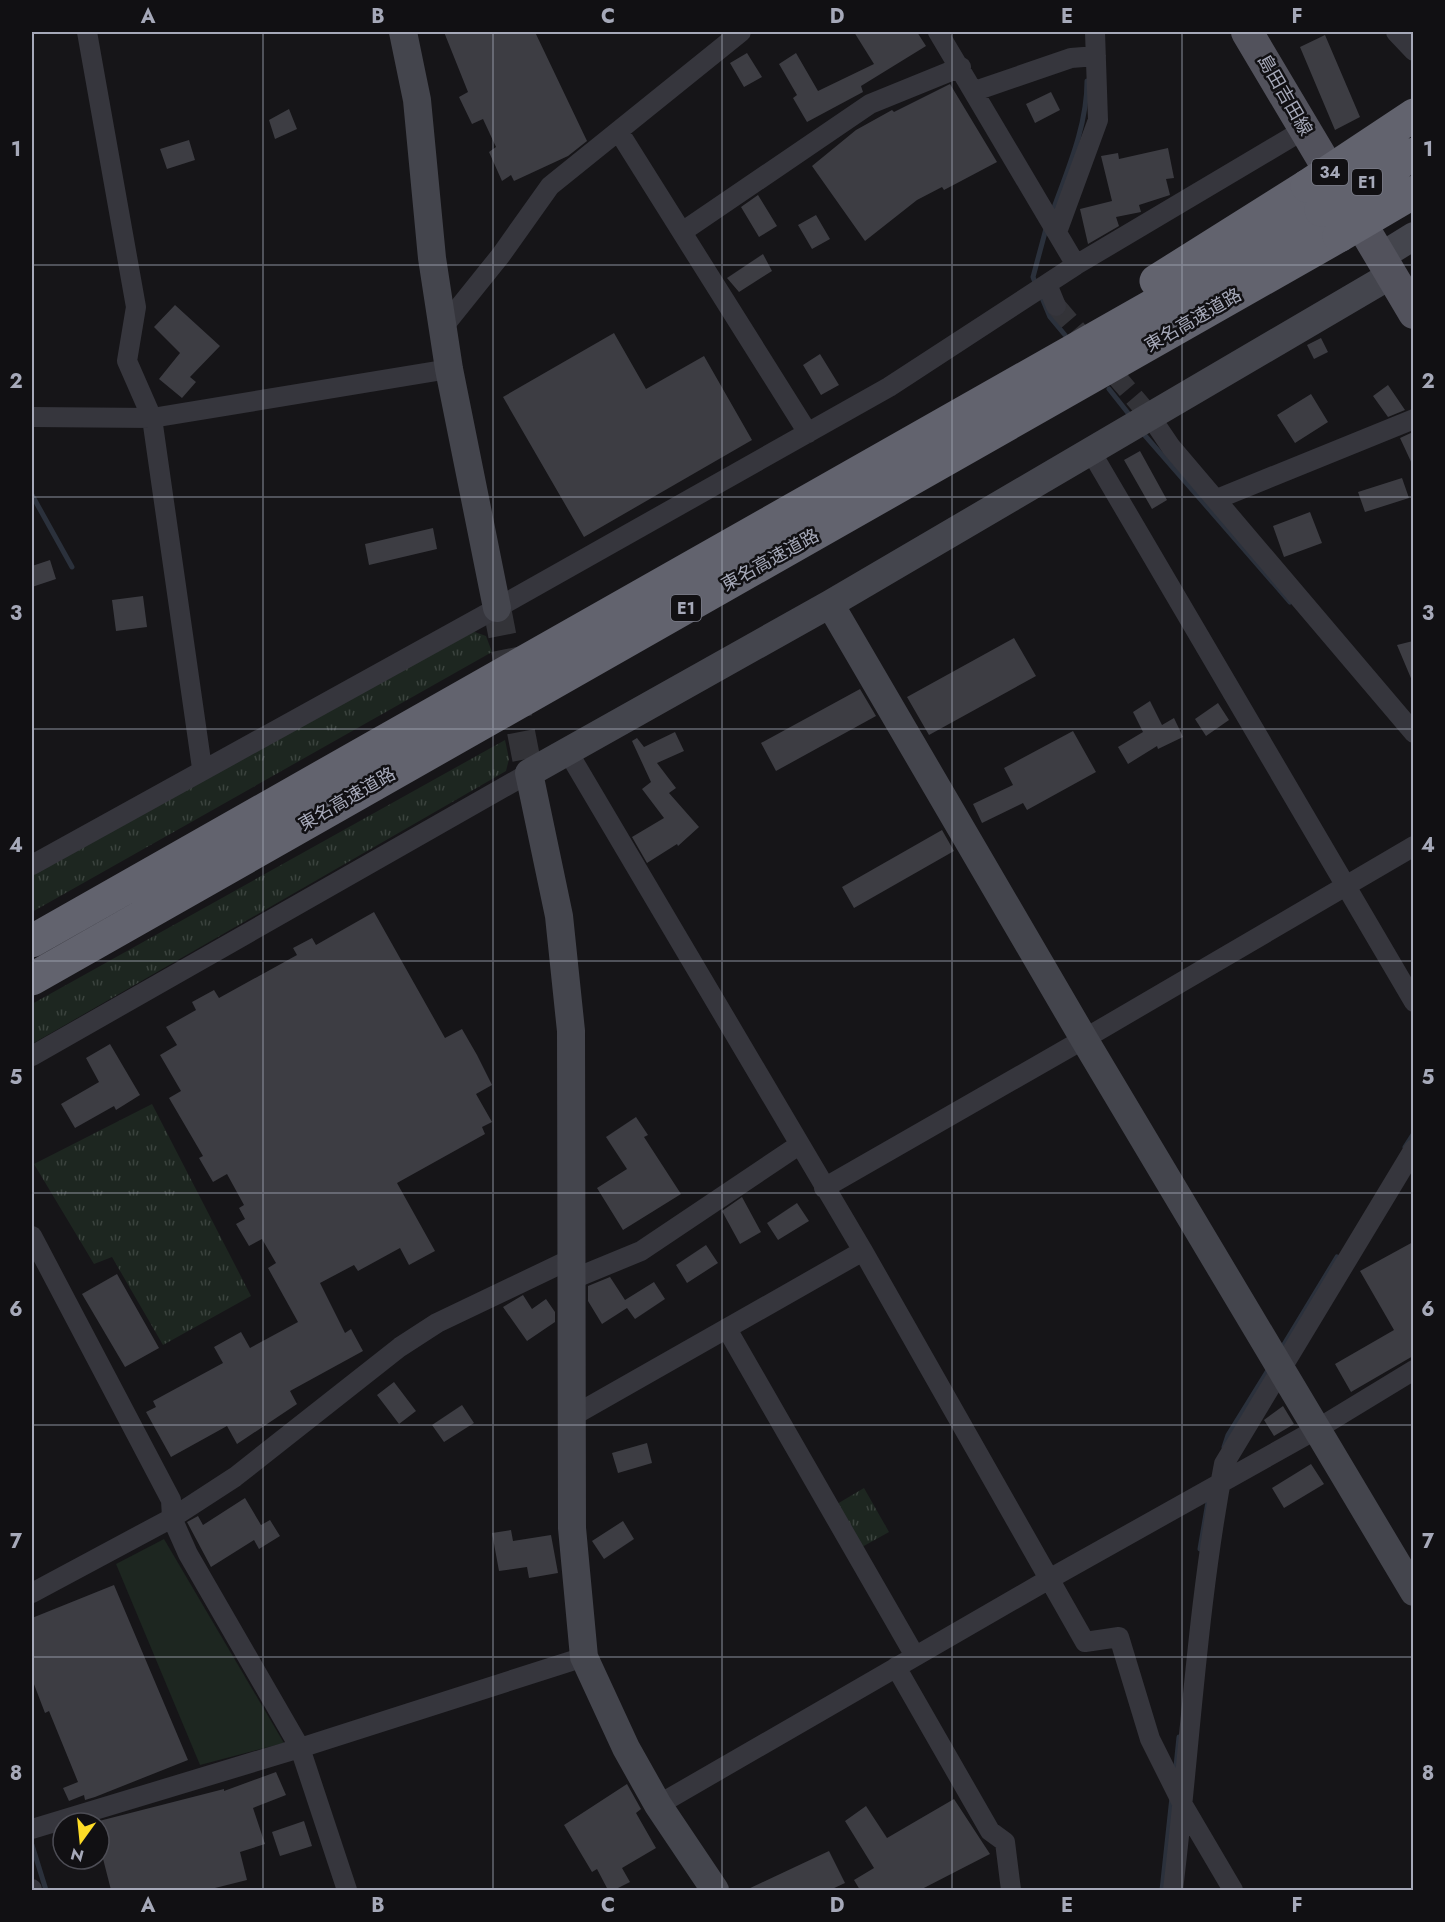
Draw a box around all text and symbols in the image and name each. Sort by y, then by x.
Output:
text: A [140,2,156,31]
text: B [371,2,385,31]
text: C [601,2,615,31]
text: D [830,2,844,31]
text: E [1061,2,1073,31]
text: F [1291,2,1303,31]
street label: 島田吉田線 [1251,50,1319,140]
text: 1 [11,135,21,164]
text: 1 [1423,135,1433,164]
road number: 34 [1312,159,1348,185]
road number: E1 [1352,169,1382,195]
street label: 東名高速道路 [1140,282,1246,358]
text: 2 [9,367,23,396]
text: 2 [1421,367,1435,396]
street label: 東名高速道路 [716,522,824,598]
road number: E1 [671,595,701,621]
text: 3 [10,599,22,628]
text: 3 [1422,599,1434,628]
street label: 東名高速道路 [294,761,400,837]
text: 4 [9,831,23,860]
text: 4 [1421,831,1435,860]
text: 5 [10,1063,23,1092]
text: 5 [1422,1063,1435,1092]
text: 6 [9,1295,23,1324]
text: 6 [1421,1295,1435,1324]
text: 7 [10,1527,23,1556]
text: 7 [1422,1527,1435,1556]
text: 8 [10,1759,22,1788]
text: 8 [1422,1759,1434,1788]
north arrow [51,1811,111,1871]
text: N [68,1842,86,1868]
text: A [140,1891,156,1920]
text: B [371,1891,385,1920]
text: C [601,1891,615,1920]
text: D [830,1891,844,1920]
text: E [1061,1891,1073,1920]
text: F [1291,1891,1303,1920]

